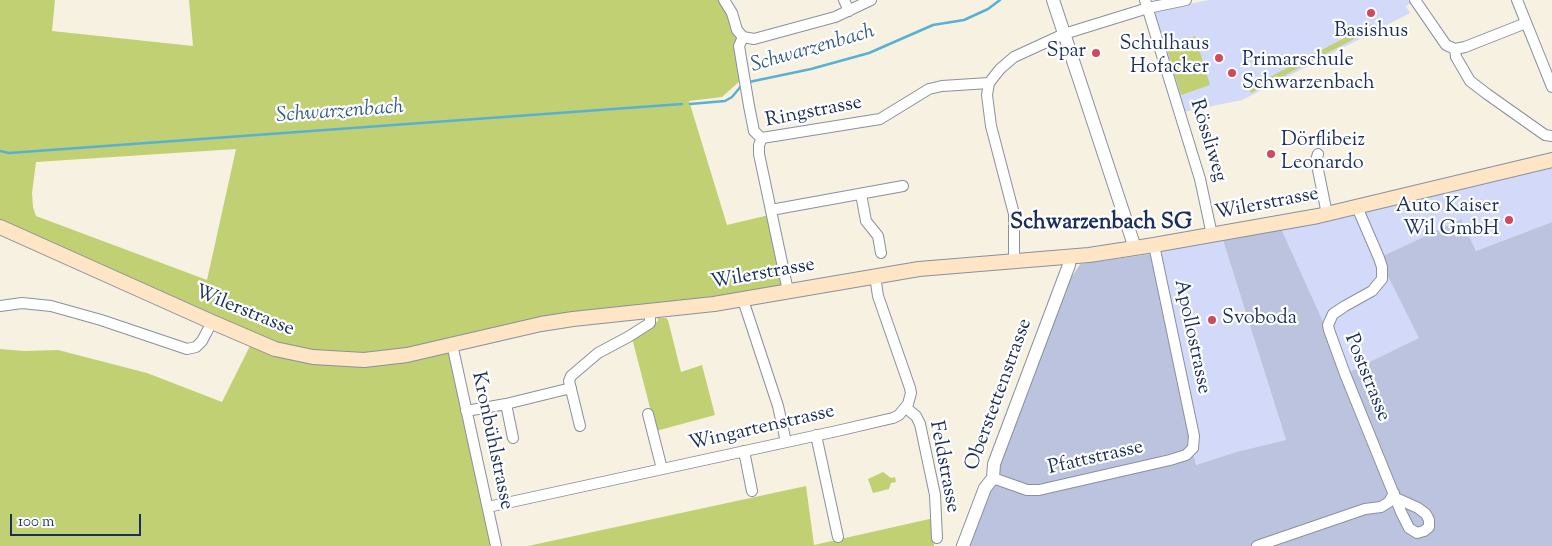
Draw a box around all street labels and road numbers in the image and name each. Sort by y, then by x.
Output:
street label: Ringstrasse [764,92,864,134]
street label: Rössliweg [1183,97,1231,185]
street label: Wilerstrasse [1213,183,1321,227]
street label: Wilerstrasse [709,254,817,296]
street label: Apollostrasse [1167,278,1215,396]
street label: Wilerstrasse [191,281,297,343]
street label: Oberstettenstrasse [961,316,1039,474]
street label: Poststrasse [1338,331,1394,425]
street label: Kronbühlstrasse [465,370,517,512]
street label: Wingartenstrasse [687,401,837,457]
street label: Feldstrasse [922,419,964,515]
street label: Pfattstrasse [1046,436,1146,482]

